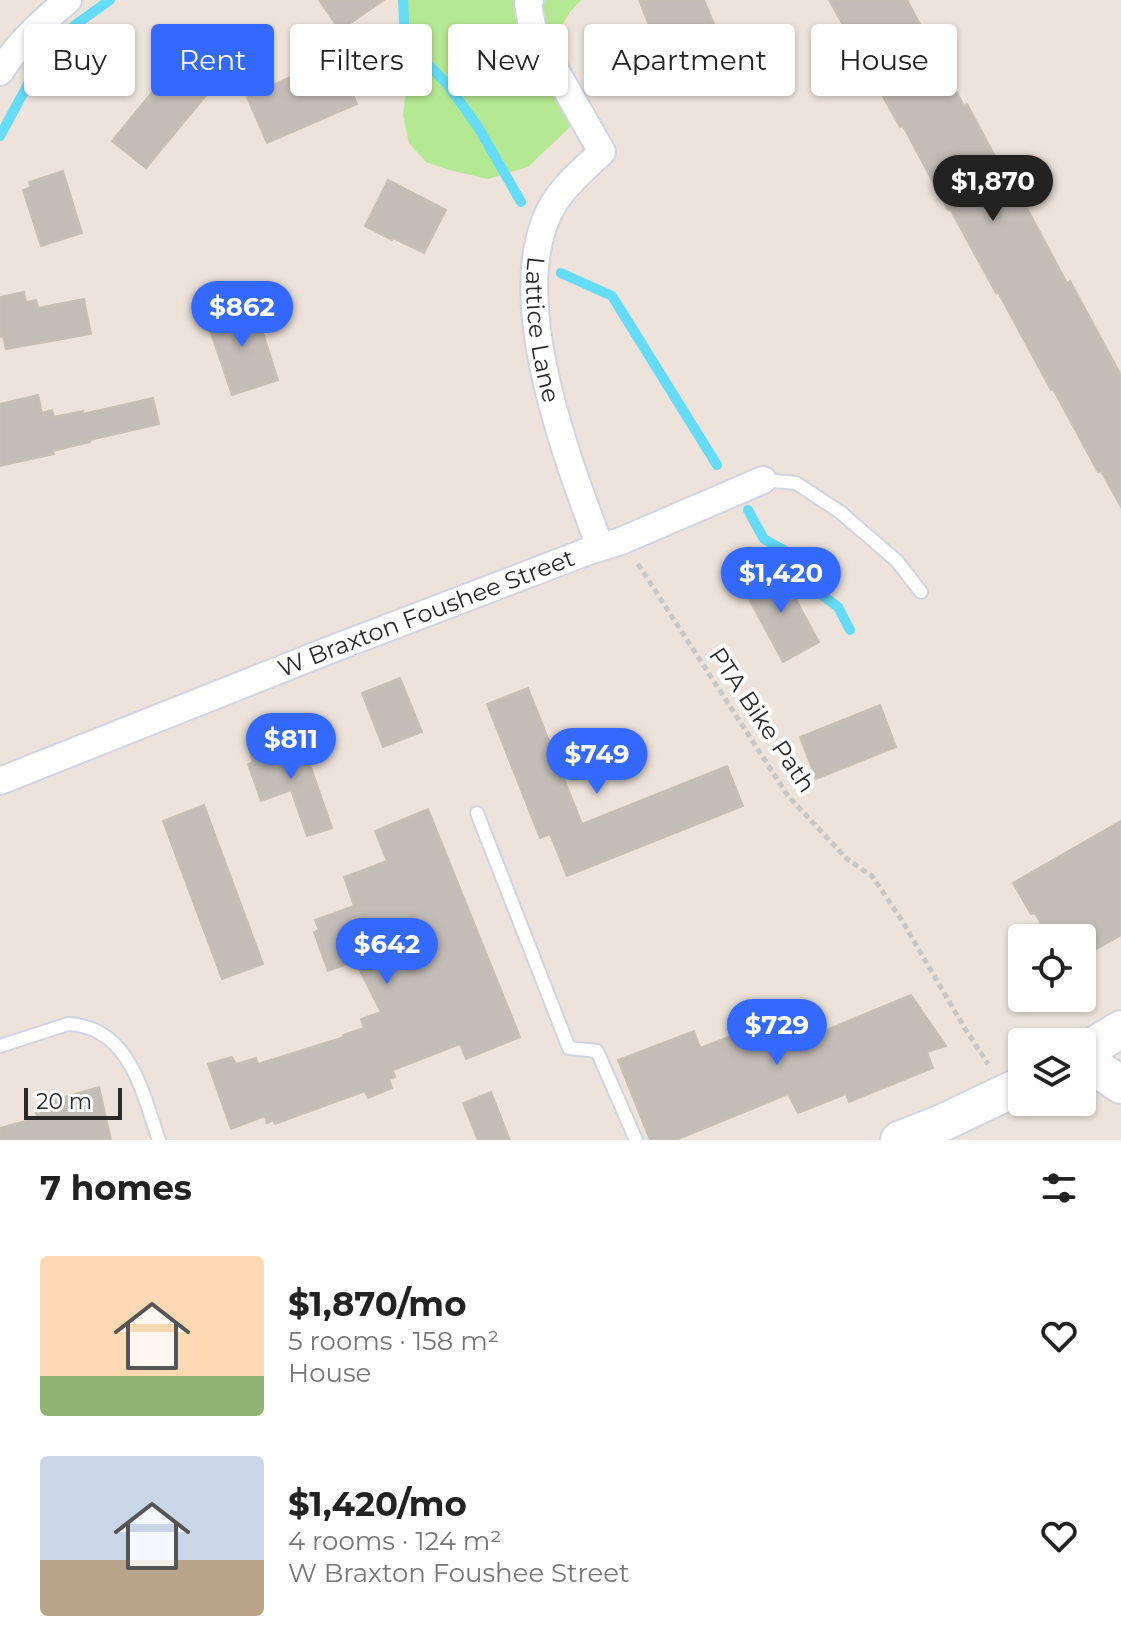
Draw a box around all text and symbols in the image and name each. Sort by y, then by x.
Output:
chip: Buy [24,24,135,96]
chip: Rent [151,24,274,96]
chip: Filters [290,24,432,96]
chip: New [448,24,568,96]
chip: Apartment [584,24,795,96]
chip: House [811,24,957,96]
pin: $1,870 [928,155,1058,223]
text: $1,870 [951,165,1035,197]
street label: Lattice Lane [520,255,566,406]
pin: $862 [195,281,289,349]
text: $862 [209,291,275,323]
street label: W Braxton Foushee Street [273,543,579,683]
pin: $1,420 [716,547,846,615]
text: $1,420 [739,557,823,589]
street label: PTA Bike Path [703,642,822,798]
pin: $811 [244,713,338,781]
text: $811 [264,723,318,755]
pin: $749 [550,728,644,796]
text: $749 [564,738,630,770]
pin: $642 [340,918,434,986]
map controls [1008,924,1096,1116]
button: locate [1008,924,1096,1012]
text: $642 [354,928,420,960]
pin: $729 [730,999,824,1067]
text: $729 [745,1009,809,1041]
button: layers [1008,1028,1096,1116]
scale bar [24,1084,122,1120]
text: 20 m [36,1088,92,1115]
icon: filters [1037,1166,1081,1210]
text: 7 homes [40,1167,192,1209]
text: $1,870/mo [288,1283,466,1325]
icon: home [104,1288,200,1384]
icon: heart [1037,1314,1081,1358]
text: 5 rooms · 158 m² [288,1325,499,1357]
text: House [288,1357,371,1389]
text: $1,420/mo [288,1483,467,1525]
icon: home [104,1488,200,1584]
icon: heart [1037,1514,1081,1558]
text: 4 rooms · 124 m² [288,1525,501,1557]
text: W Braxton Foushee Street [288,1557,630,1589]

